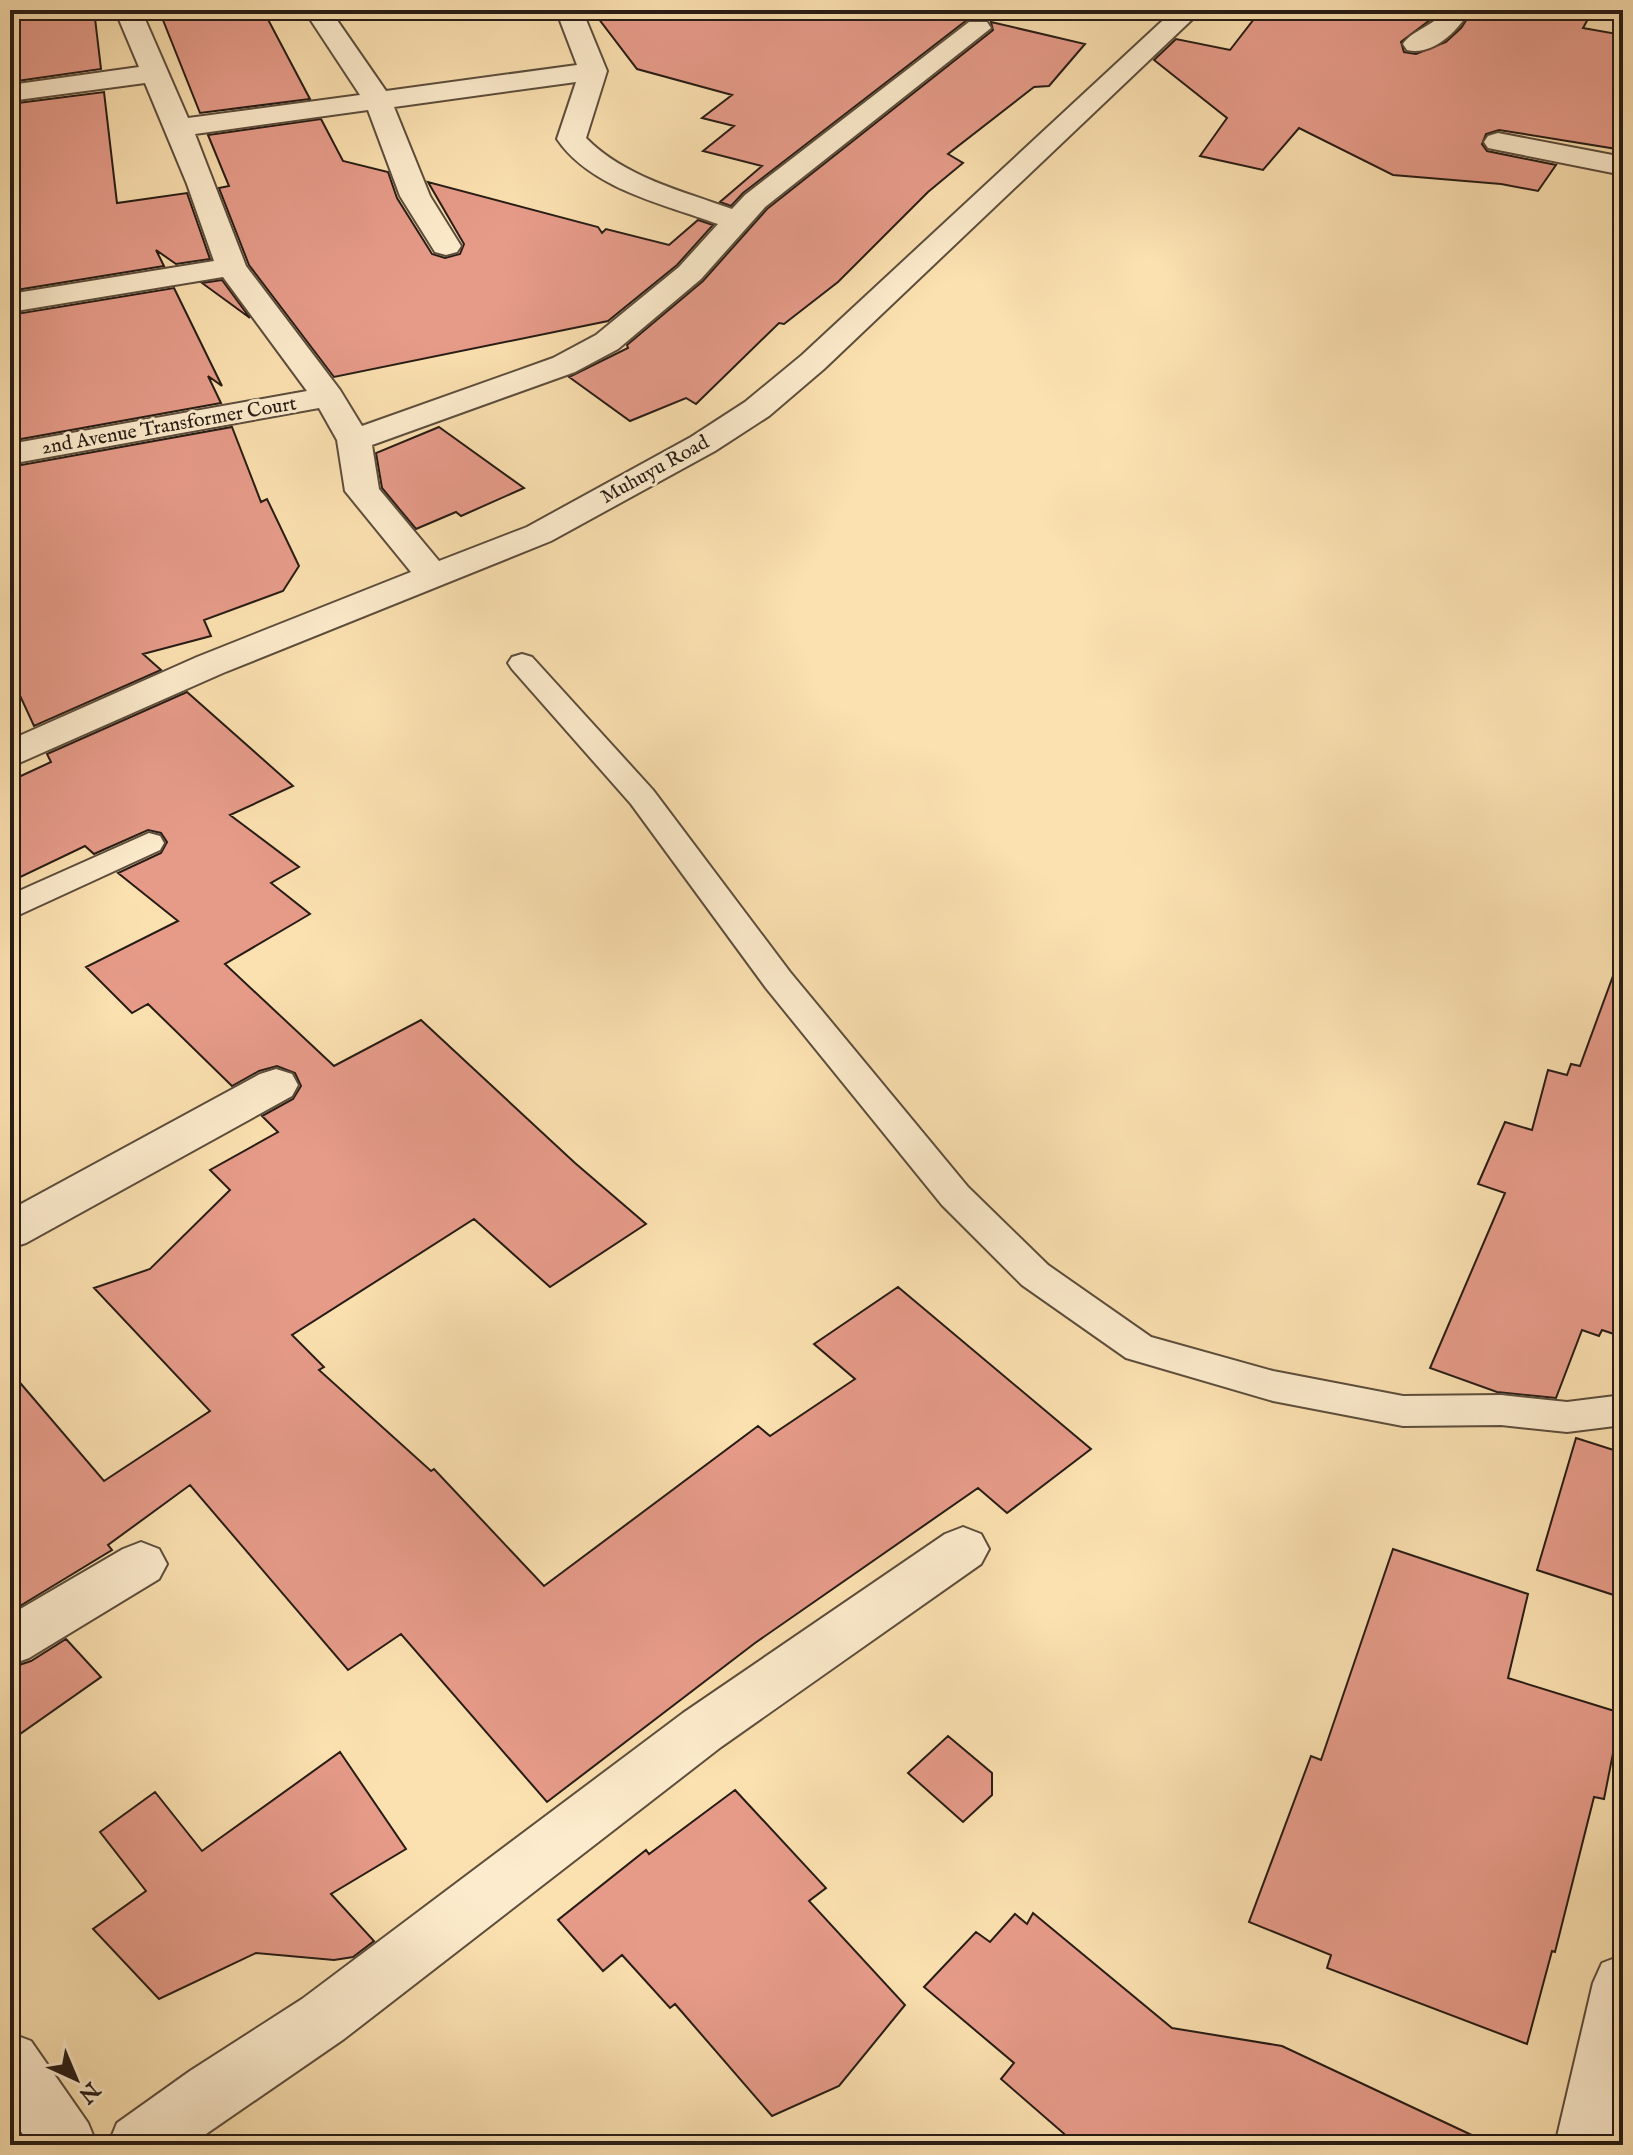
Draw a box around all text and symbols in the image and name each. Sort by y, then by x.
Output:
street label: 2nd Avenue Transformer Court [40,391,298,461]
street label: Muhuyu Road [597,430,714,510]
north arrow [36,2039,116,2119]
text: N [72,2075,106,2109]

